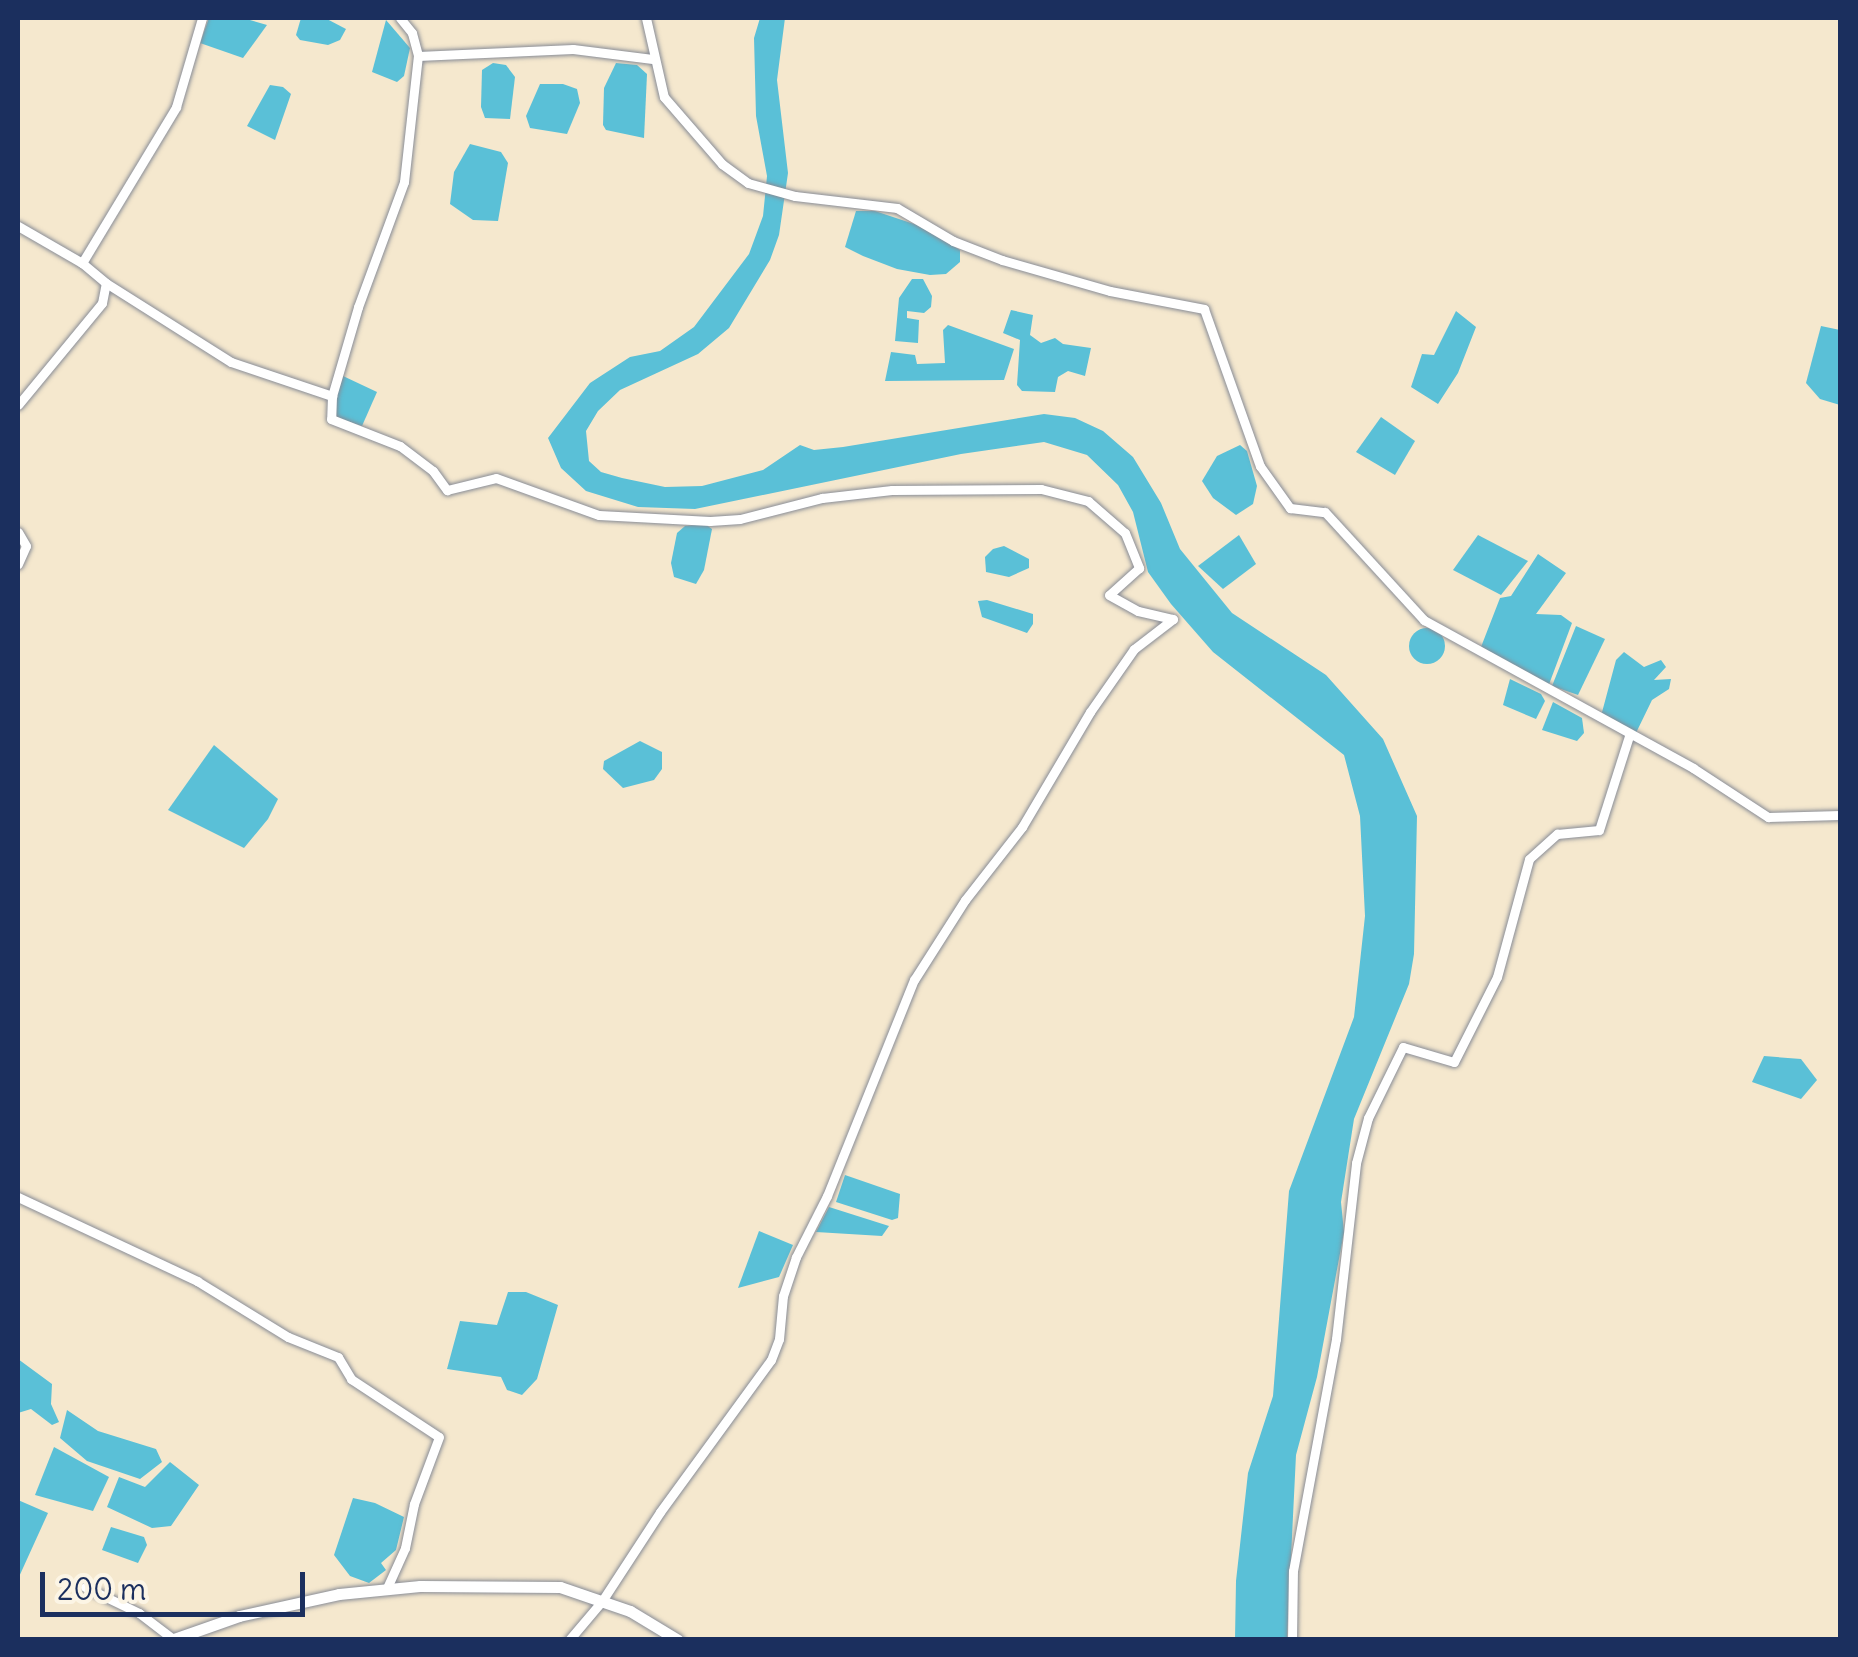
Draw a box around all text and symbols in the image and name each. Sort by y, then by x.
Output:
scale bar [45,1552,310,1614]
text: 200 m [57,1570,146,1608]

